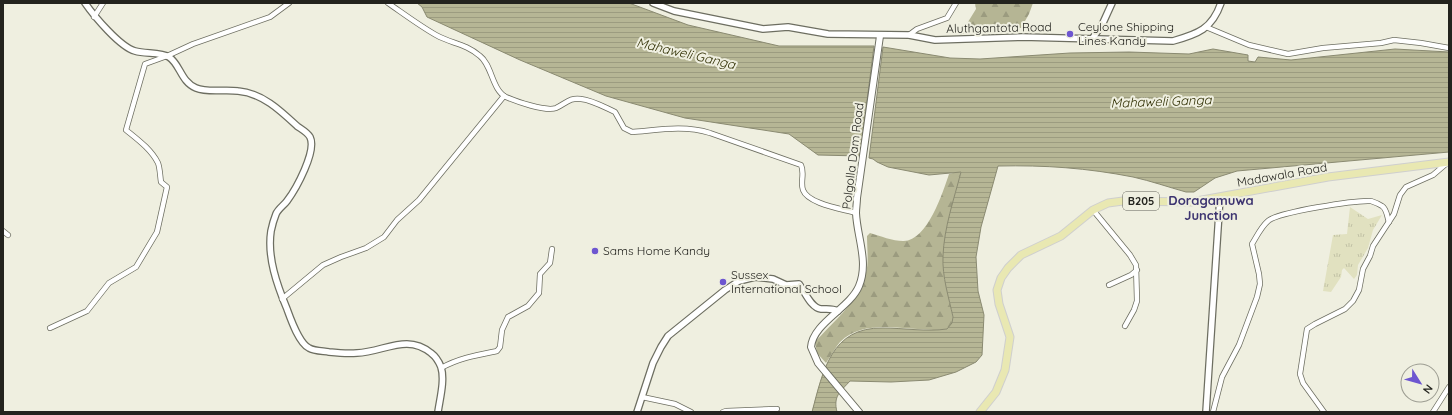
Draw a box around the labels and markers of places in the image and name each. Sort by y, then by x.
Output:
place label: Ceylone Shipping Lines Kandy [1078,19,1174,48]
marker: Ceylone Shipping Lines Kandy [1065,29,1075,39]
place label: Sams Home Kandy [603,243,710,258]
marker: Sams Home Kandy [590,246,600,256]
place label: Sussex International School [731,267,842,296]
marker: Sussex International School [718,277,728,287]

